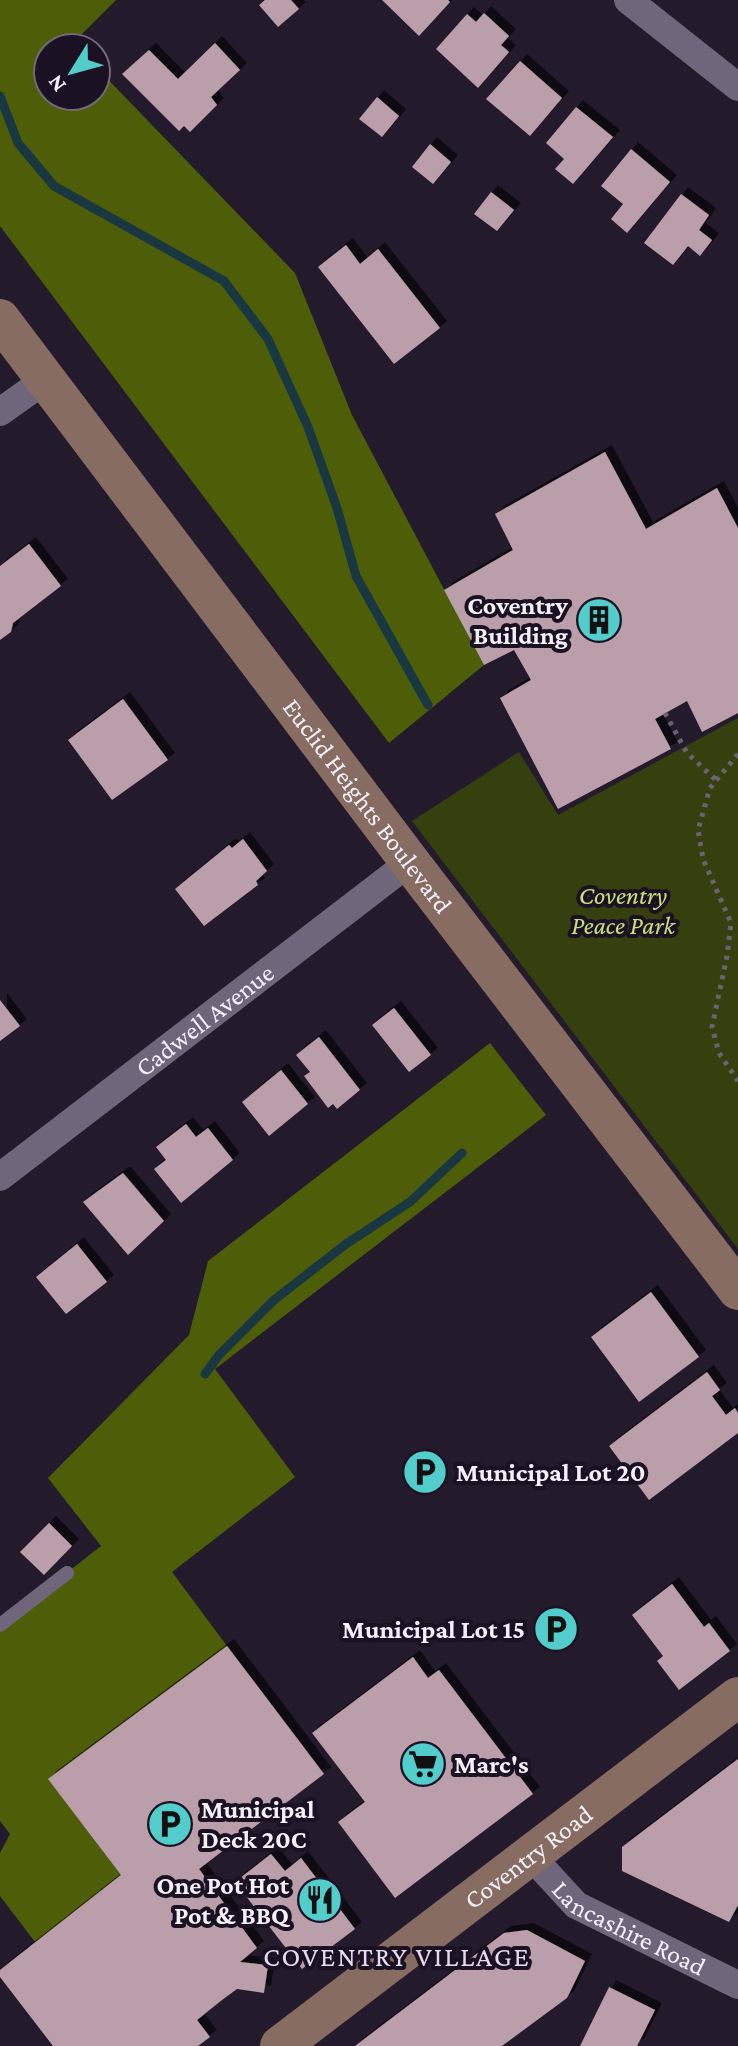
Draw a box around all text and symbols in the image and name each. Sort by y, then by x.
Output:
north arrow [32,32,112,112]
text: N [42,70,71,97]
place label: Coventry Building [467,591,568,650]
building icon: Coventry Building [575,596,623,644]
street label: Euclid Heights Boulevard [277,693,458,919]
park label: Coventry Peace Park [571,881,676,940]
street label: Cadwell Avenue [130,958,279,1082]
parking icon: Municipal Lot 20 [401,1448,449,1496]
place label: Municipal Lot 20 [456,1458,646,1487]
parking icon: Municipal Lot 15 [532,1605,580,1653]
place label: Municipal Lot 15 [342,1615,525,1644]
supermarket icon: Marc's [399,1740,447,1788]
place label: Marc's [454,1750,529,1779]
place label: Municipal Deck 20C [201,1795,315,1854]
street label: Coventry Road [459,1799,598,1915]
parking icon: Municipal Deck 20C [146,1800,194,1848]
place label: One Pot Hot Pot & BBQ [156,1871,291,1930]
street label: Lancashire Road [547,1875,711,1981]
restaurant icon: One Pot Hot Pot & BBQ [296,1876,344,1924]
district label: COVENTRY VILLAGE [263,1941,531,1972]

